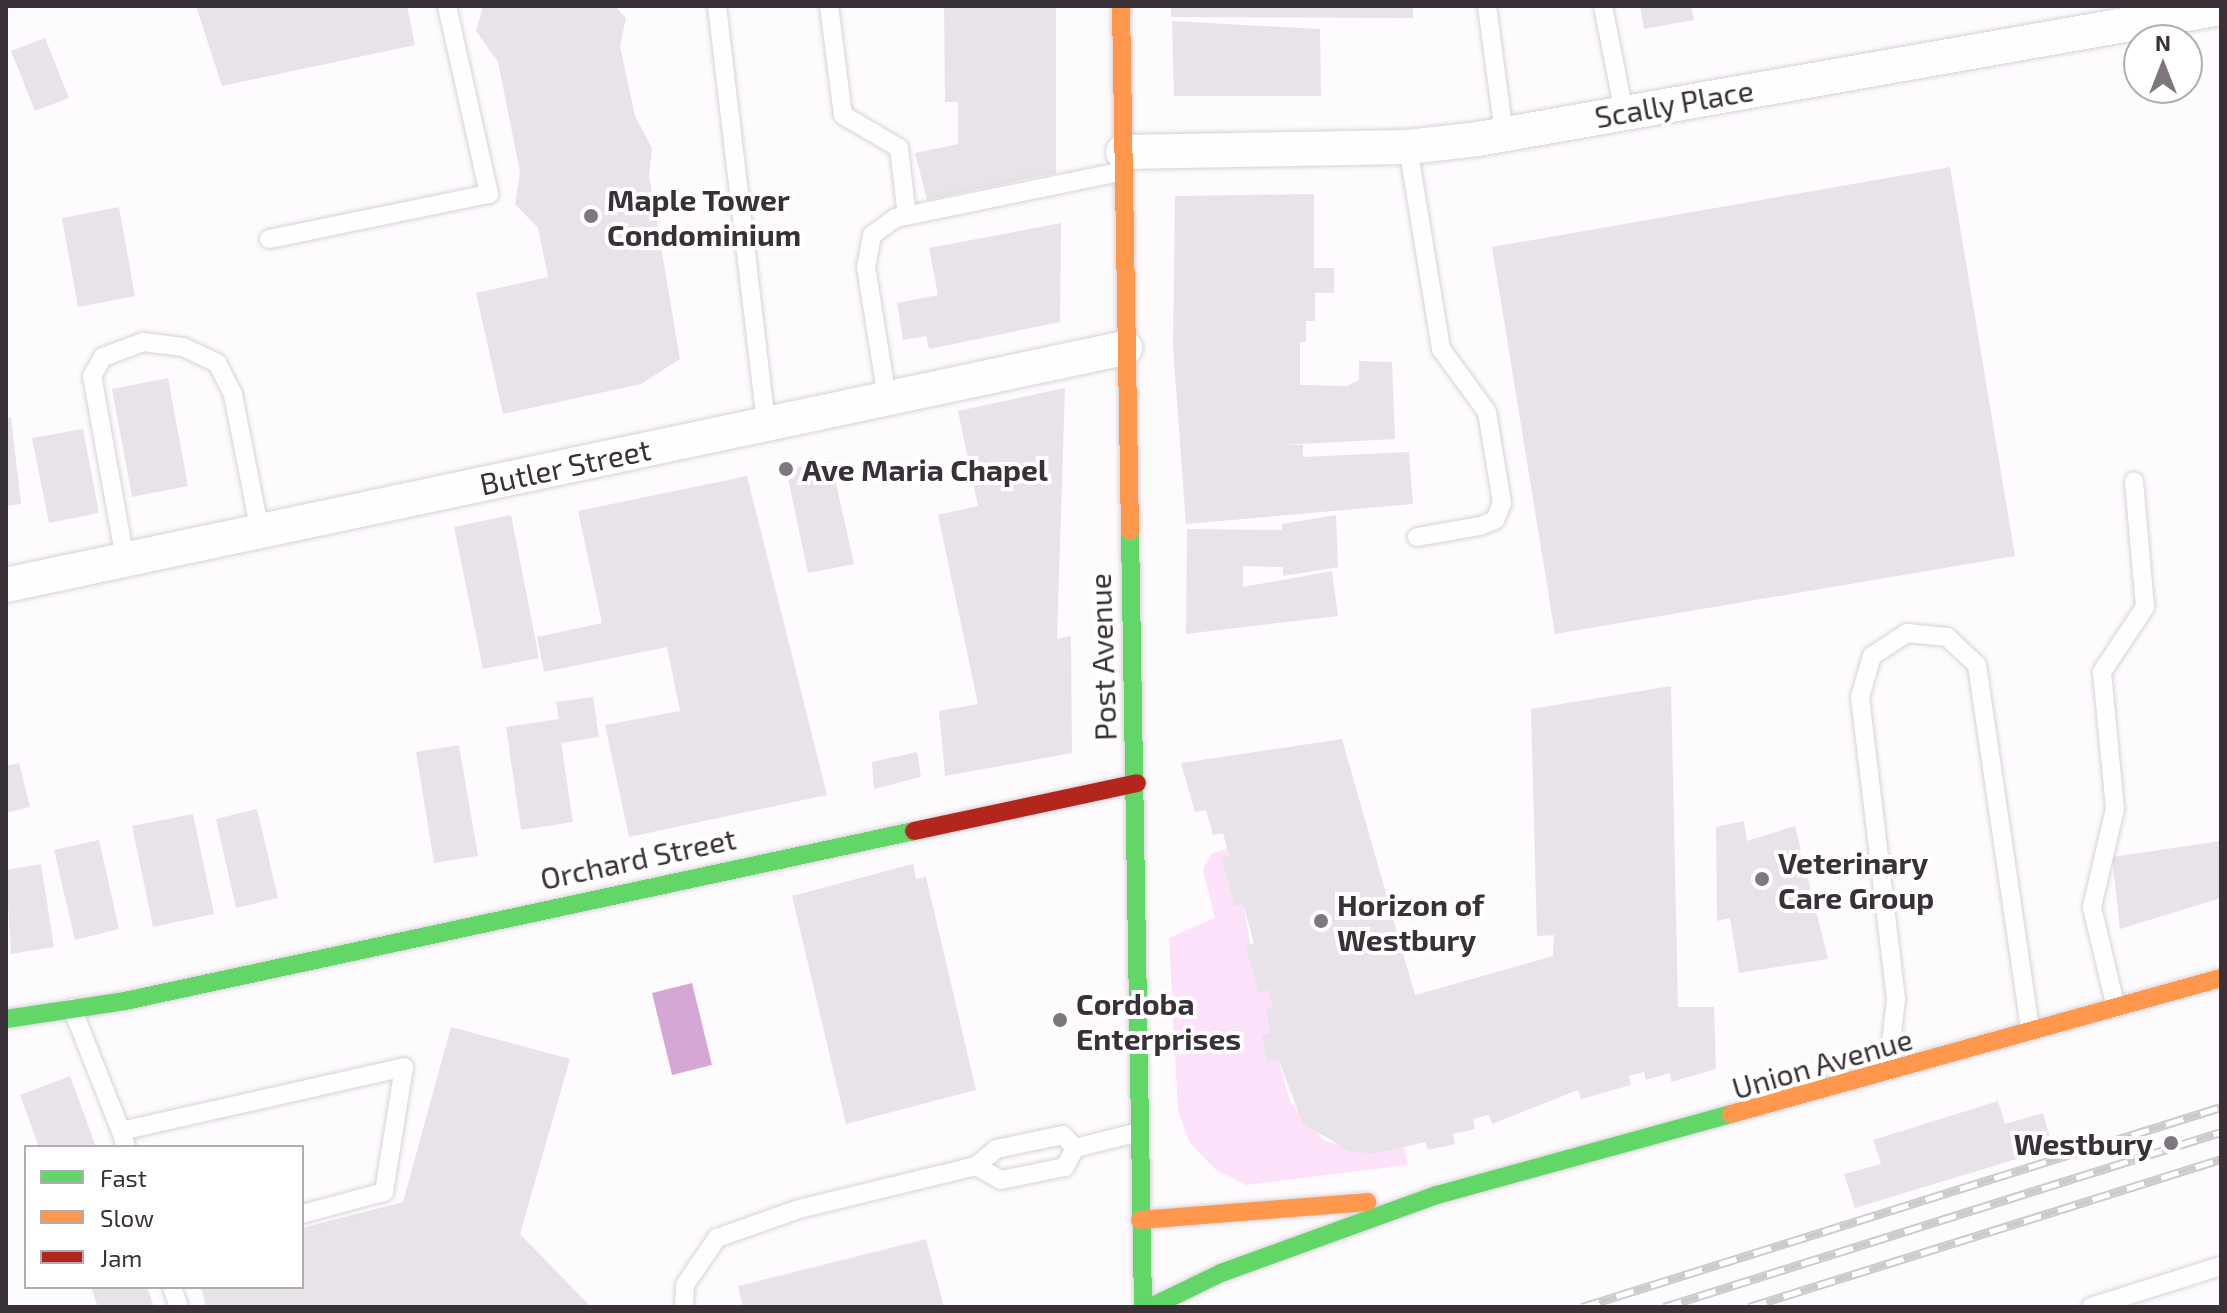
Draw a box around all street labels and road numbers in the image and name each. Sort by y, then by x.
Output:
street label: Scally Place [1591,71,1757,135]
street label: Butler Street [476,430,654,502]
street label: Post Avenue [1081,572,1123,742]
street label: Orchard Street [537,820,739,896]
street label: Union Avenue [1727,1020,1917,1106]

